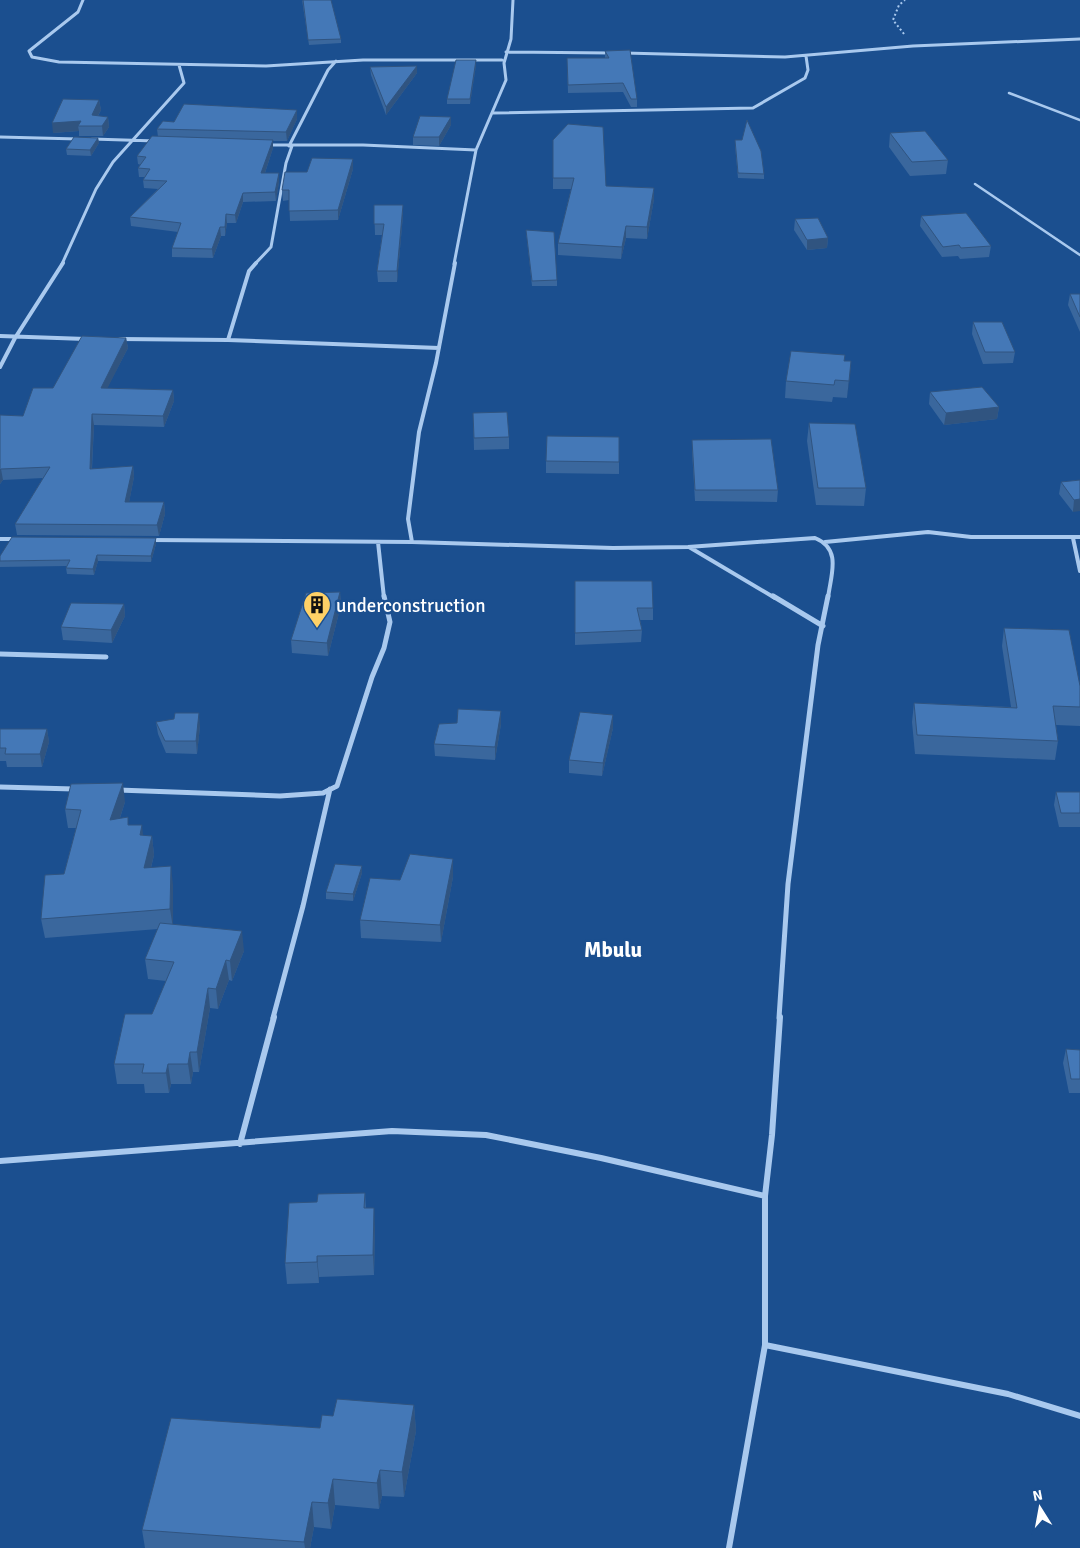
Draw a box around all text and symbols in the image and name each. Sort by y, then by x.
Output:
building icon: underconstruction [302,590,332,629]
place label: underconstruction [336,594,486,618]
district label: Mbulu [584,937,642,963]
north arrow [1015,1483,1065,1533]
text: N [1031,1486,1044,1505]

